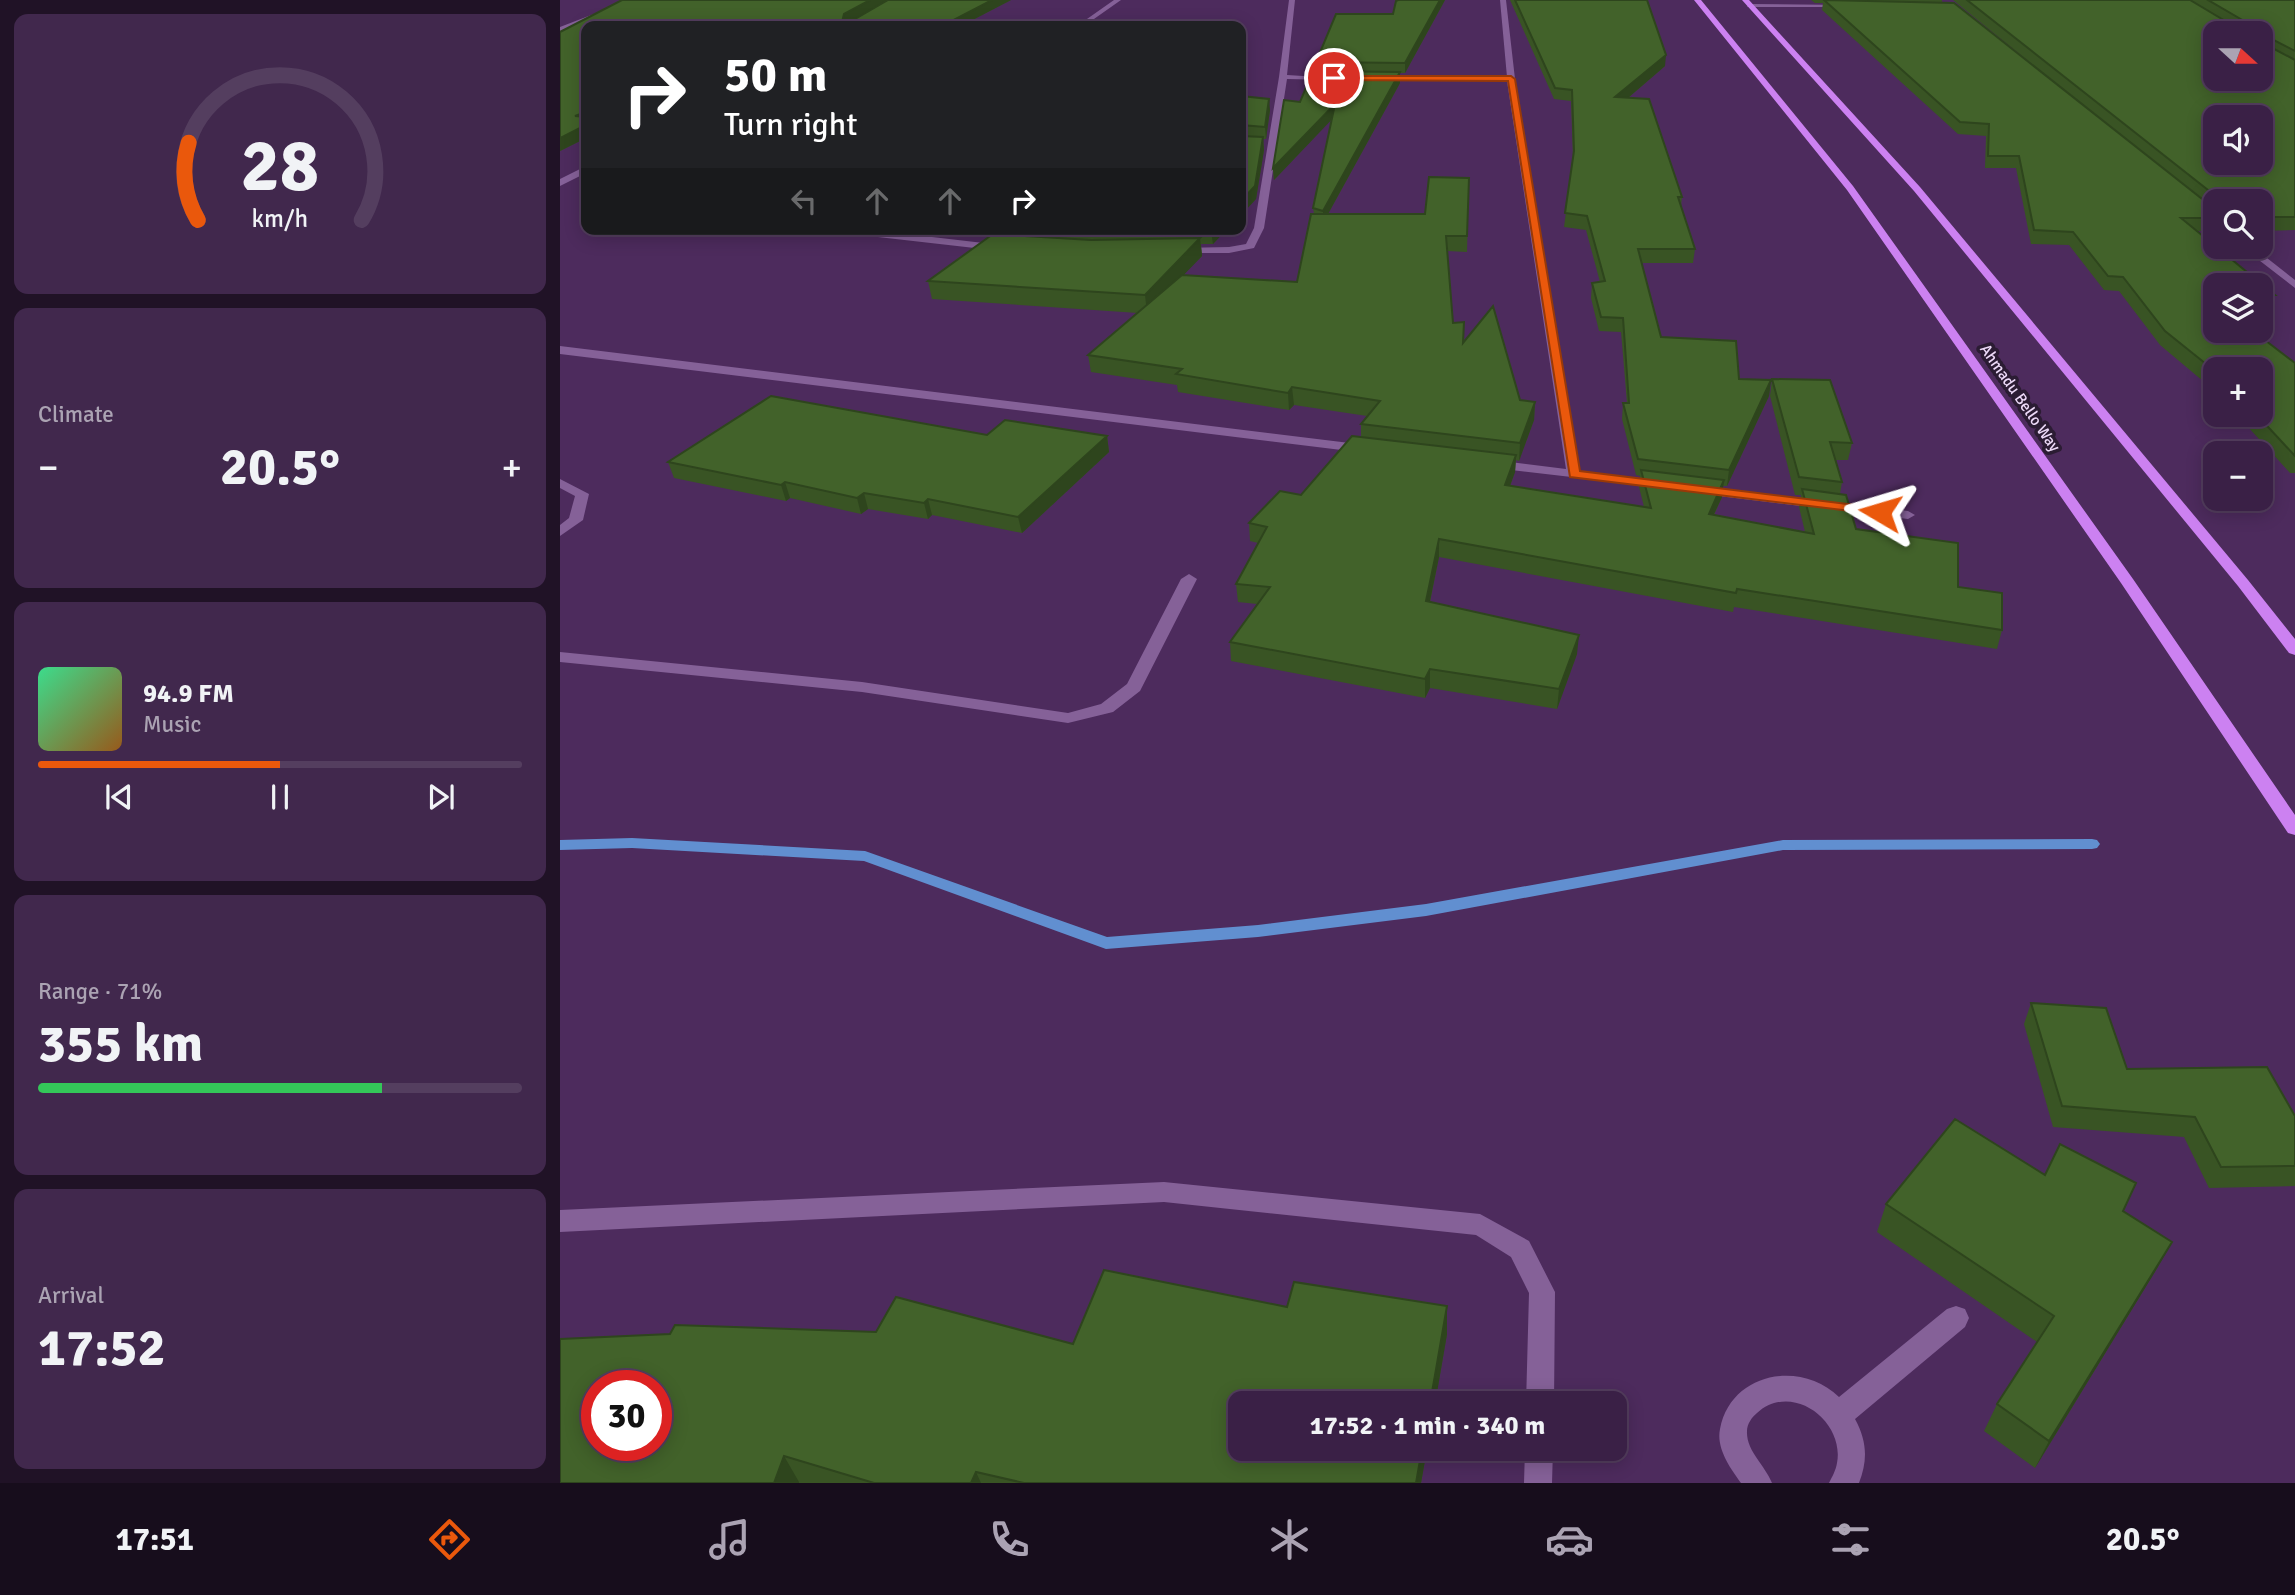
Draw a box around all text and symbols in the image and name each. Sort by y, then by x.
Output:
north arrow [2203,21,2273,91]
map controls [2203,21,2273,511]
text: 50 m [724,45,827,105]
pin [1304,48,1364,108]
icon: right [609,49,700,140]
icon: arrive [1315,59,1353,97]
text: Turn right [724,105,857,144]
button: sound [2203,105,2273,175]
text: 28 [241,122,319,211]
icon: left [785,182,823,220]
icon: ahead [858,182,896,220]
icon: ahead [931,182,969,220]
icon: right [1004,182,1042,220]
button: search [2203,189,2273,259]
text: km/h [252,203,308,234]
button: layers [2203,273,2273,343]
street label: Ahmadu Bello Way [1975,340,2065,456]
button: + [2203,357,2273,427]
text: Climate [38,400,114,429]
text: 20.5° [220,435,340,499]
button: − [2203,441,2273,511]
text: − [38,444,59,491]
text: + [501,444,522,491]
position arrow [1843,475,1917,549]
text: 94.9 FM [143,678,234,710]
text: Music [143,710,201,739]
icon: previous [100,778,138,816]
icon: pause [261,778,299,816]
icon: next [422,778,460,816]
text: Range · 71% [38,977,162,1006]
text: 355 km [38,1012,203,1076]
text: Arrival [38,1281,104,1310]
text: 17:52 [38,1316,166,1380]
speed limit sign: 30 [581,1370,672,1461]
text: 17:52 · 1 min · 340 m [1310,1410,1545,1442]
icon: directions [425,1515,474,1564]
icon: music [705,1515,754,1564]
icon: phone [985,1515,1034,1564]
icon: climate [1265,1515,1314,1564]
icon: car [1545,1515,1594,1564]
icon: filters [1826,1515,1875,1564]
text: 17:51 [116,1520,194,1559]
text: 20.5° [2106,1520,2179,1559]

